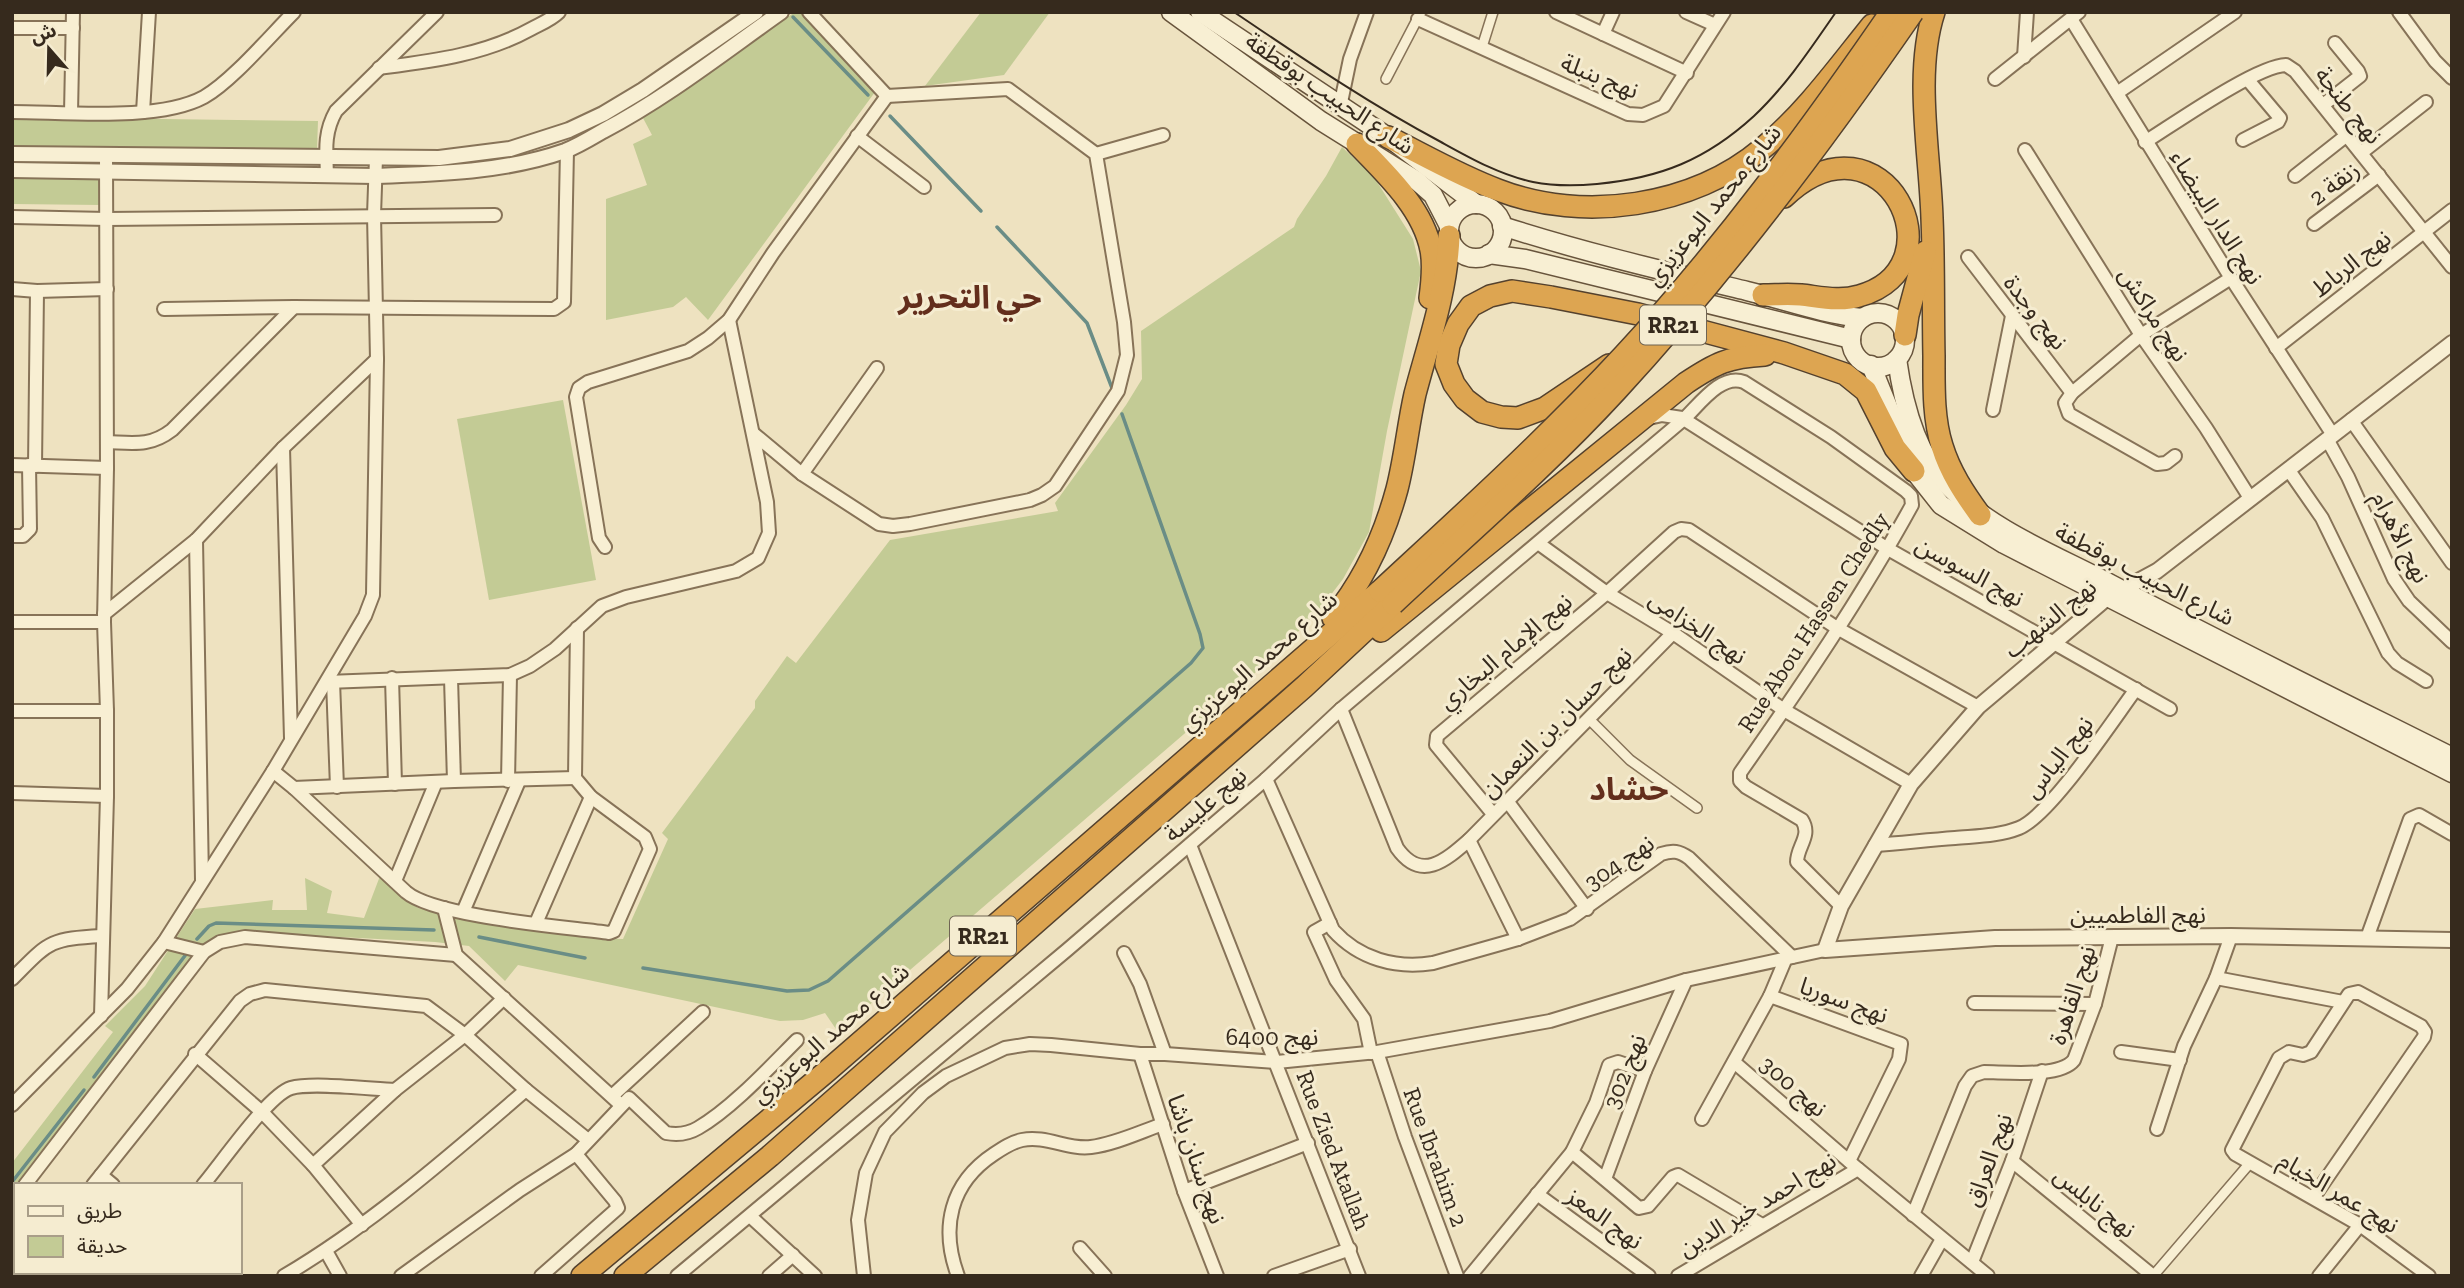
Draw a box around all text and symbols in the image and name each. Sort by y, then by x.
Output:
north arrow [14,14,84,84]
text: ش [27,18,60,49]
street label: شارع الحبيب بوقطفة [1238,26,1420,163]
street label: نهج بنبلة [1556,47,1643,107]
street label: نهج طنجة [2307,60,2389,151]
street label: شارع محمد البوعزيزي [1639,118,1791,295]
street label: نهج الدار البيضاء [2162,144,2270,291]
street label: زنقة 2 [2303,155,2365,211]
street label: نهج الرباط [2306,223,2398,305]
street label: نهج مراكش [2110,261,2195,368]
street label: نهج وجدة [1995,269,2074,357]
district label: حي التحرير [896,278,1042,322]
road number: RR21 [1640,306,1706,344]
street label: نهج الأهرام [2362,486,2436,590]
street label: Rue Abou Hassen Chedly [1731,506,1895,737]
street label: شارع الحبيب بوقطفة [2049,516,2240,634]
street label: نهج السوسن [1909,529,2029,615]
street label: نهج الشهب [1998,572,2104,666]
street label: نهج الخزامى [1642,584,1752,673]
street label: شارع محمد البوعزيزي [1173,585,1346,741]
street label: نهج الإمام البخاري [1432,587,1581,719]
street label: نهج حسان بن النعمان [1474,640,1640,806]
street label: نهج الياس [2017,710,2102,806]
street label: نهج عليسة [1158,760,1254,850]
district label: حشاد [1589,770,1669,808]
street label: نهج 304 [1578,828,1661,898]
street label: نهج الفاطميين [2070,900,2206,932]
road number: RR21 [950,917,1016,956]
street label: نهج القاهرة [2042,942,2104,1049]
street label: شارع محمد البوعزيزي [745,957,918,1113]
street label: نهج سوريا [1795,971,1892,1032]
street label: نهج 6400 [1226,1022,1318,1054]
street label: نهج 302 [1596,1030,1655,1114]
street label: نهج 300 [1753,1049,1833,1125]
street label: Rue Zied Atallah [1290,1066,1378,1234]
street label: Rue Ibrahim 2 [1397,1083,1475,1231]
street label: نهج سنان باشا [1159,1091,1233,1228]
street label: نهج العراق [1958,1109,2021,1212]
street label: نهج احمد خير الدين [1673,1145,1843,1265]
street label: نهج عمر الخيام [2271,1145,2404,1243]
street label: نهج نابلس [2046,1160,2142,1246]
street label: نهج المعز [1559,1180,1649,1258]
legend [14,1183,242,1274]
text: طريق [77,1198,122,1224]
text: حديقة [77,1233,127,1258]

